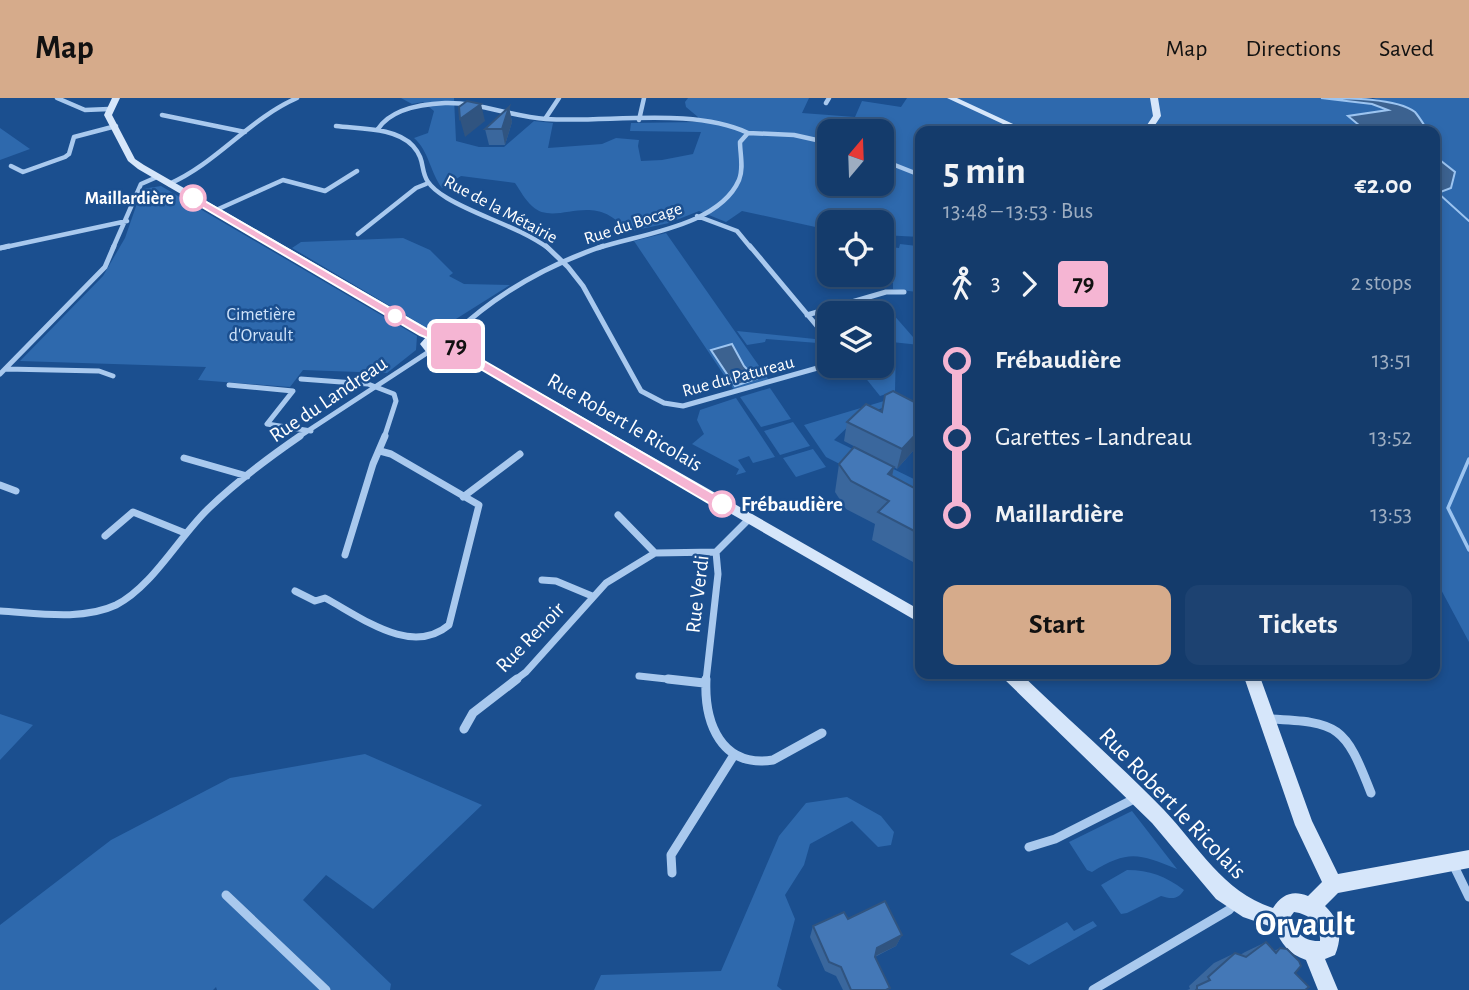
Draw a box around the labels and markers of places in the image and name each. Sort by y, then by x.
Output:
marker: Maillardière [180,185,206,211]
place label: Maillardière [85,190,174,208]
unlabelled marker [385,306,405,326]
marker: Frébaudière [709,491,735,517]
place label: Frébaudière [741,494,843,515]

